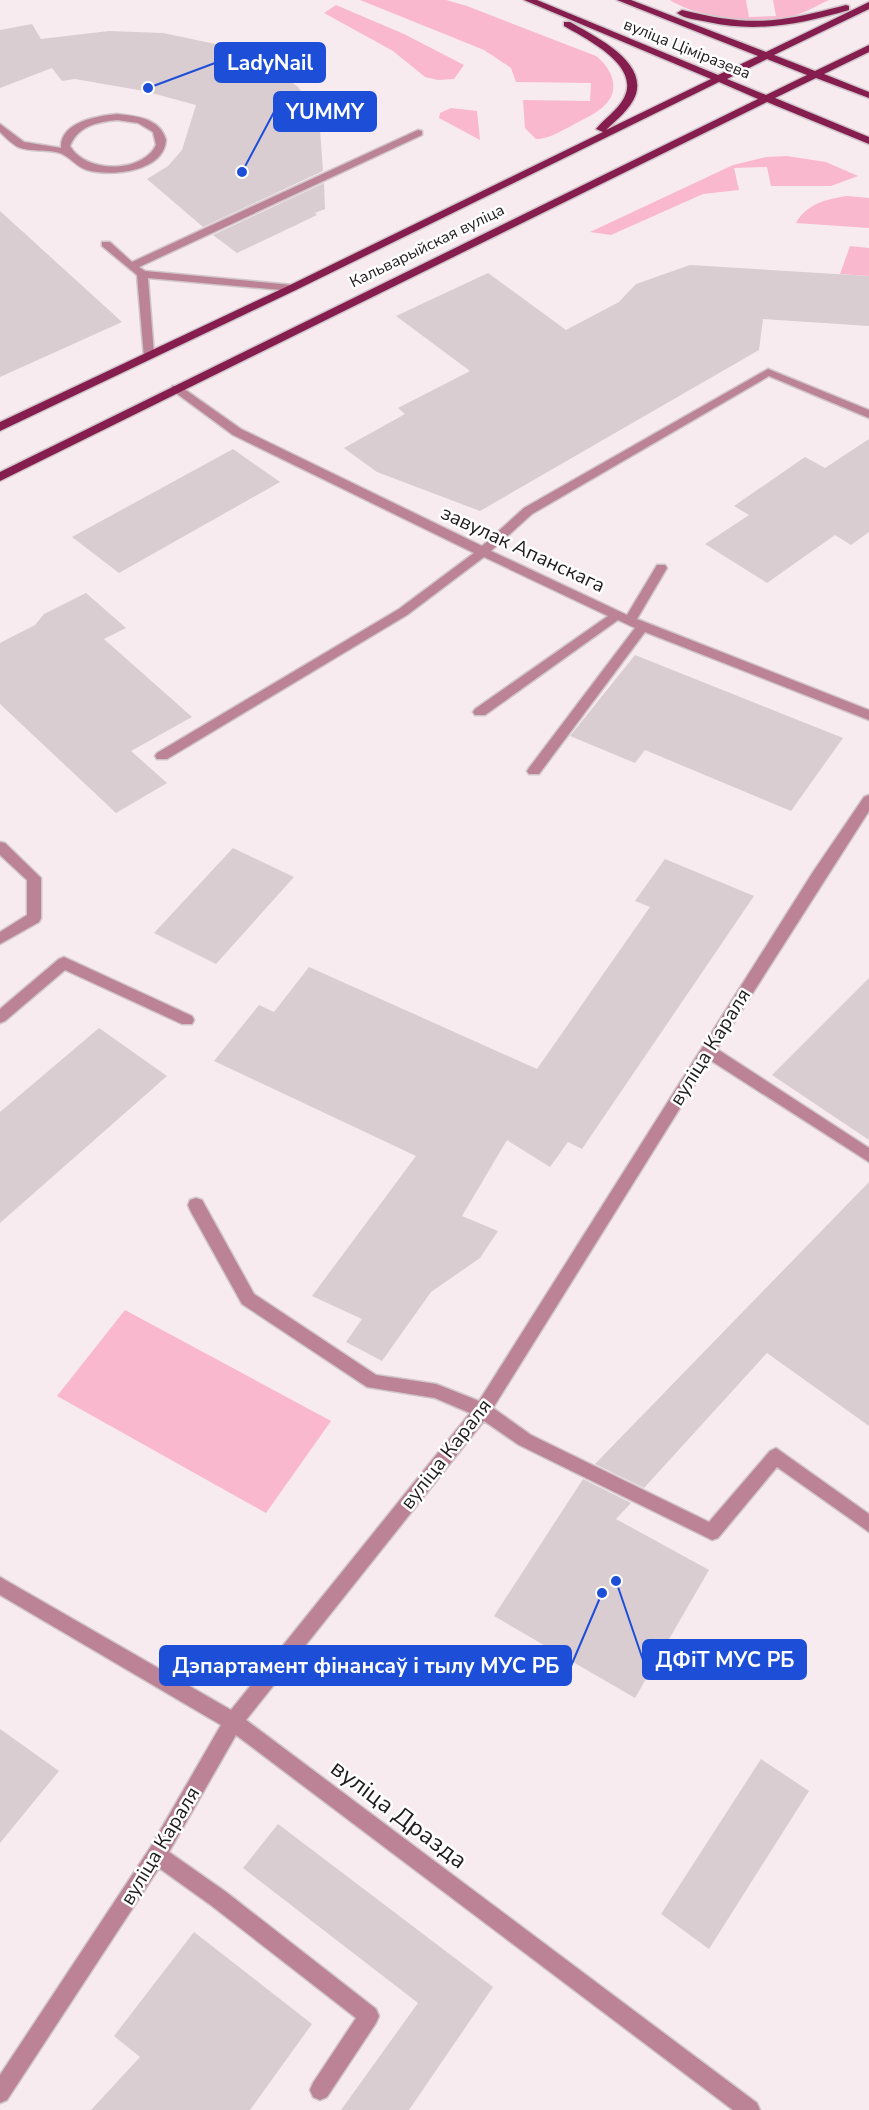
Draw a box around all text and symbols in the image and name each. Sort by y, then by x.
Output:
street label: вуліца Ціміразева [620,14,754,84]
callout: LadyNail [215,43,325,82]
text: LadyNail [227,49,313,77]
callout: YUMMY [274,92,376,131]
text: YUMMY [285,98,365,126]
street label: Кальварыйская вуліца [346,199,508,293]
street label: завулак Апанскага [436,499,610,599]
street label: вуліца Караля [663,983,757,1111]
street label: вуліца Караля [394,1393,498,1515]
callout: ДФіТ МУС РБ [643,1640,806,1679]
callout: Дэпартамент фінансаў і тылу МУС РБ [160,1646,571,1685]
text: ДФіТ МУС РБ [656,1646,794,1674]
text: Дэпартамент фінансаў і тылу МУС РБ [173,1652,559,1680]
street label: вуліца Дразда [324,1752,474,1876]
street label: вуліца Караля [114,1782,206,1910]

